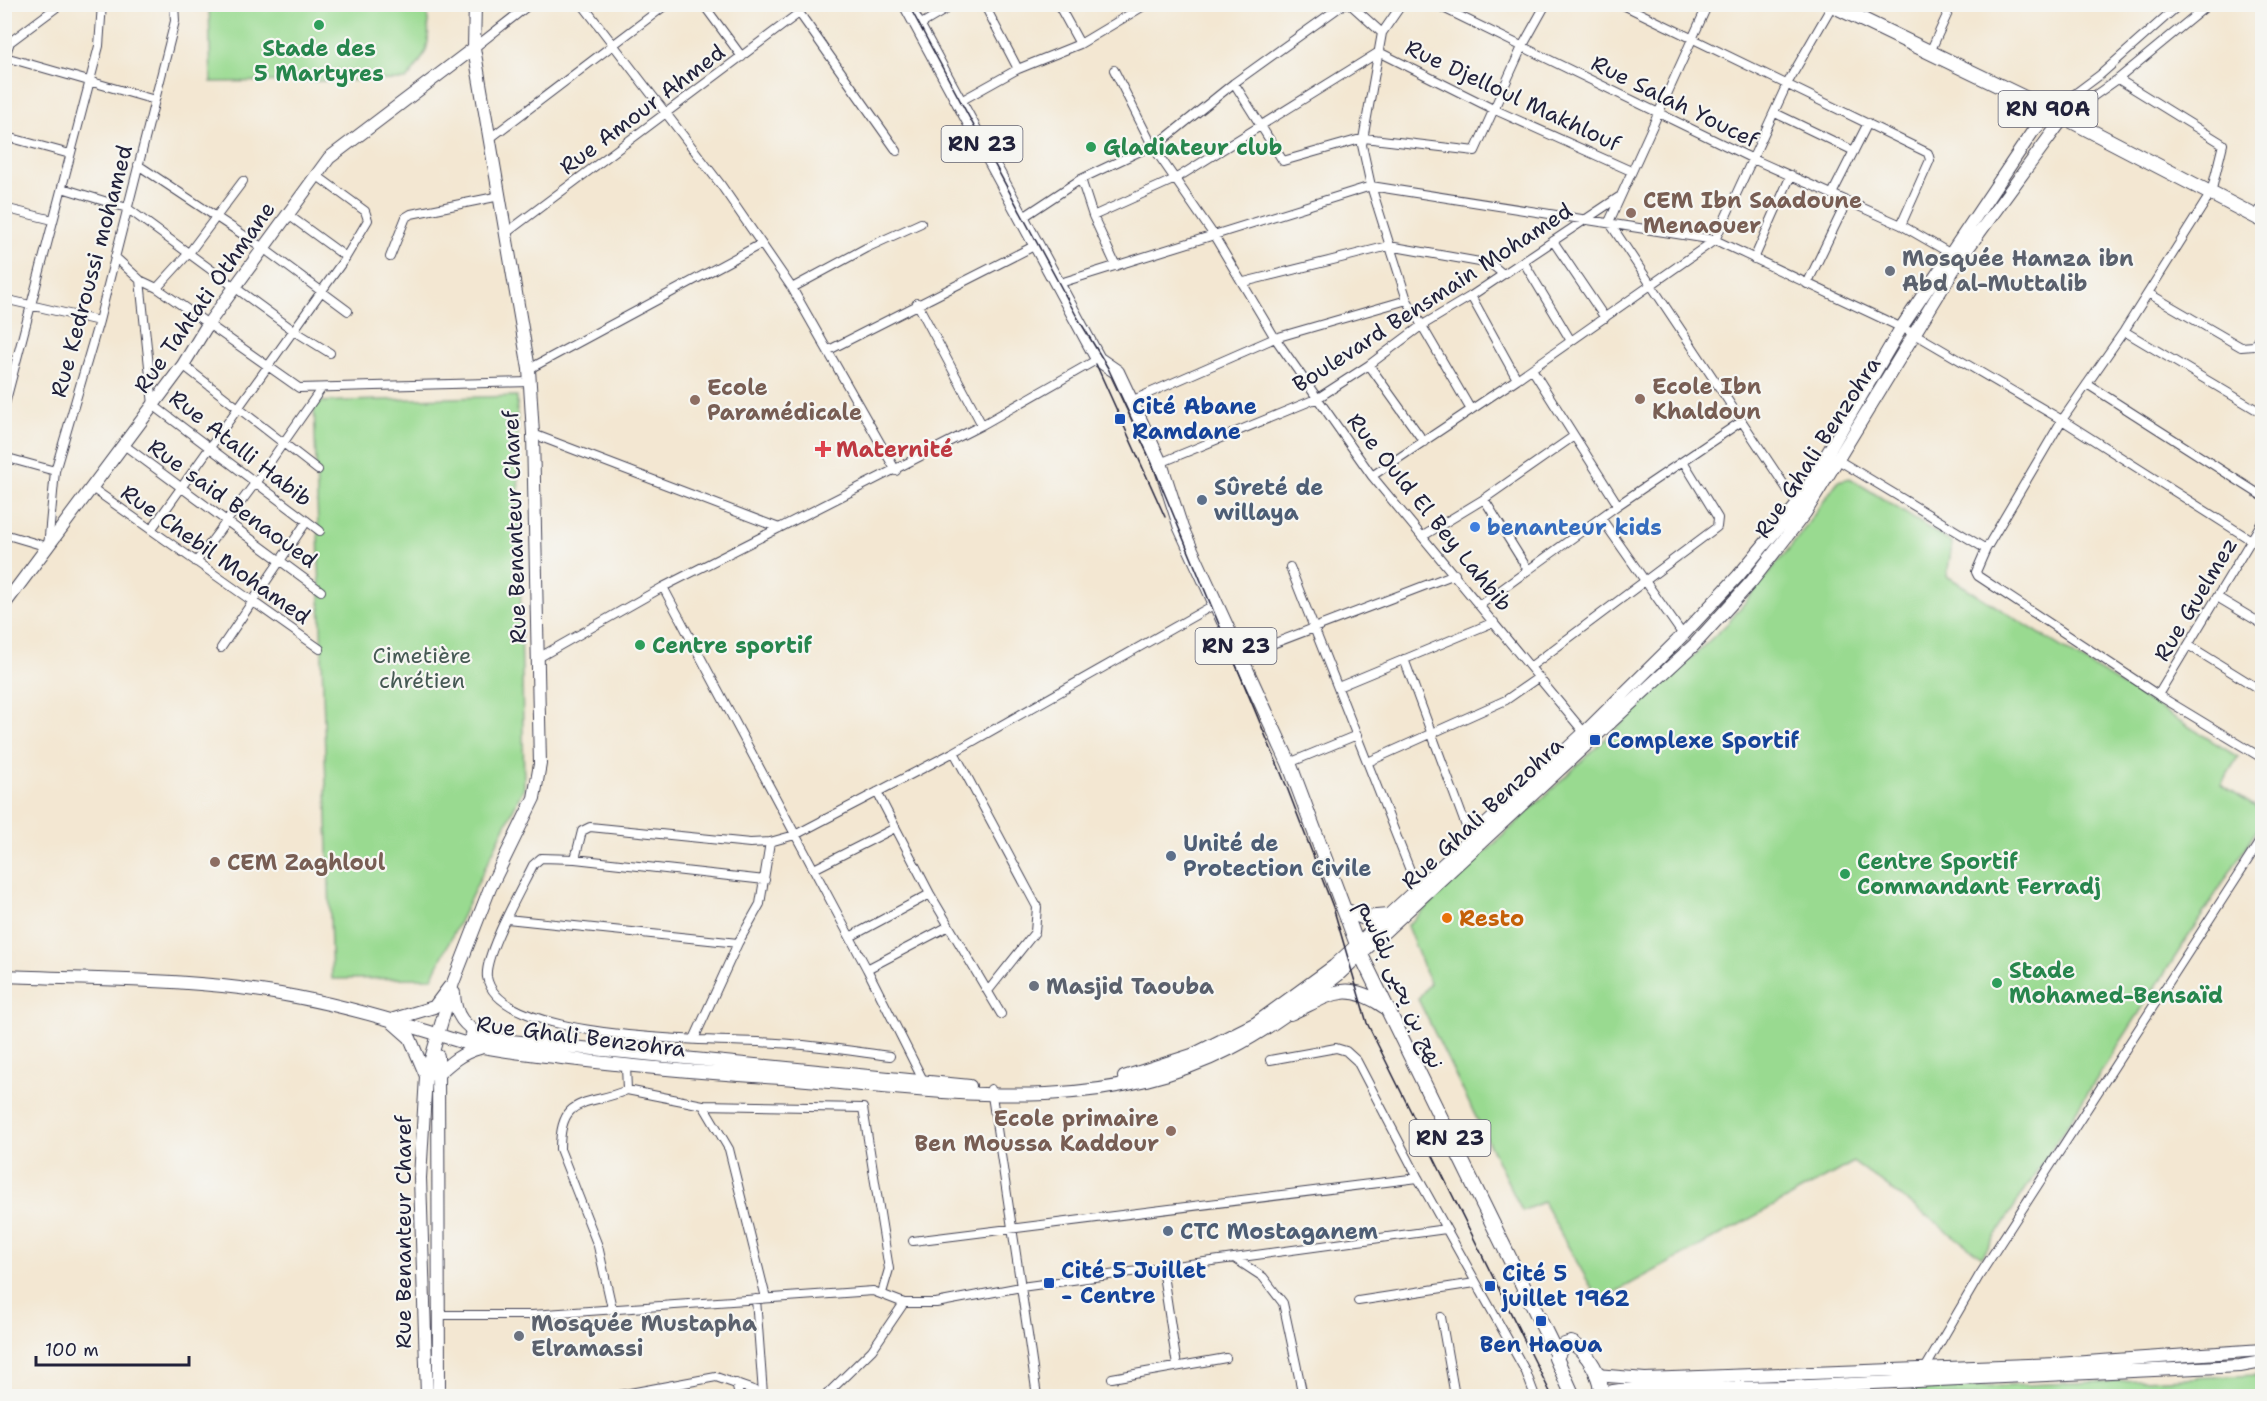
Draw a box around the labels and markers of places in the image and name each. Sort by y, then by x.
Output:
marker: Stade des 5 Martyres [312,18,326,32]
place label: Stade des 5 Martyres [254,34,384,88]
place label: Gladiateur club [1103,133,1282,162]
marker: Gladiateur club [1084,140,1098,154]
place label: CEM Ibn Saadoune Menaouer [1643,186,1862,240]
marker: CEM Ibn Saadoune Menaouer [1624,206,1638,220]
place label: Mosquée Hamza ibn Abd al-Muttalib [1902,244,2134,298]
marker: Mosquée Hamza ibn Abd al-Muttalib [1883,264,1897,278]
place label: Ecole Ibn Khaldoun [1652,372,1762,426]
place label: Ecole Paramédicale [707,373,862,427]
place label: Cité Abane Ramdane [1132,392,1257,446]
marker: Ecole Ibn Khaldoun [1633,392,1647,406]
marker: Ecole Paramédicale [688,393,702,407]
marker: Cité Abane Ramdane [1113,412,1127,426]
place label: Maternité [836,435,953,464]
marker: Maternité [814,440,832,458]
place label: Sûreté de willaya [1214,473,1324,527]
marker: Sûreté de willaya [1195,493,1209,507]
place label: benanteur kids [1487,513,1662,542]
marker: benanteur kids [1468,520,1482,534]
place label: Centre sportif [652,631,812,660]
marker: Centre sportif [633,638,647,652]
place label: Complexe Sportif [1607,726,1799,755]
marker: Complexe Sportif [1588,733,1602,747]
place label: Unité de Protection Civile [1183,829,1372,883]
place label: Centre Sportif Commandant Ferradj [1857,847,2101,901]
place label: CEM Zaghloul [227,848,386,877]
marker: Unité de Protection Civile [1164,849,1178,863]
marker: CEM Zaghloul [208,855,222,869]
marker: Centre Sportif Commandant Ferradj [1838,867,1852,881]
place label: Resto [1459,904,1524,933]
marker: Resto [1440,911,1454,925]
place label: Stade Mohamed-Bensaïd [2009,956,2223,1010]
place label: Masjid Taouba [1046,972,1214,1001]
marker: Stade Mohamed-Bensaïd [1990,976,2004,990]
marker: Masjid Taouba [1027,979,1041,993]
place label: Ecole primaire Ben Moussa Kaddour [915,1104,1159,1158]
marker: Ecole primaire Ben Moussa Kaddour [1164,1124,1178,1138]
place label: CTC Mostaganem [1180,1217,1378,1246]
marker: CTC Mostaganem [1161,1224,1175,1238]
place label: Cité 5 Juillet - Centre [1061,1256,1207,1310]
place label: Cité 5 juillet 1962 [1501,1259,1630,1313]
marker: Cité 5 Juillet - Centre [1042,1276,1056,1290]
marker: Cité 5 juillet 1962 [1483,1279,1497,1293]
place label: Mosquée Mustapha Elramassi [531,1309,757,1363]
marker: Ben Haoua [1534,1314,1548,1328]
marker: Mosquée Mustapha Elramassi [512,1329,526,1343]
place label: Ben Haoua [1480,1330,1602,1359]

